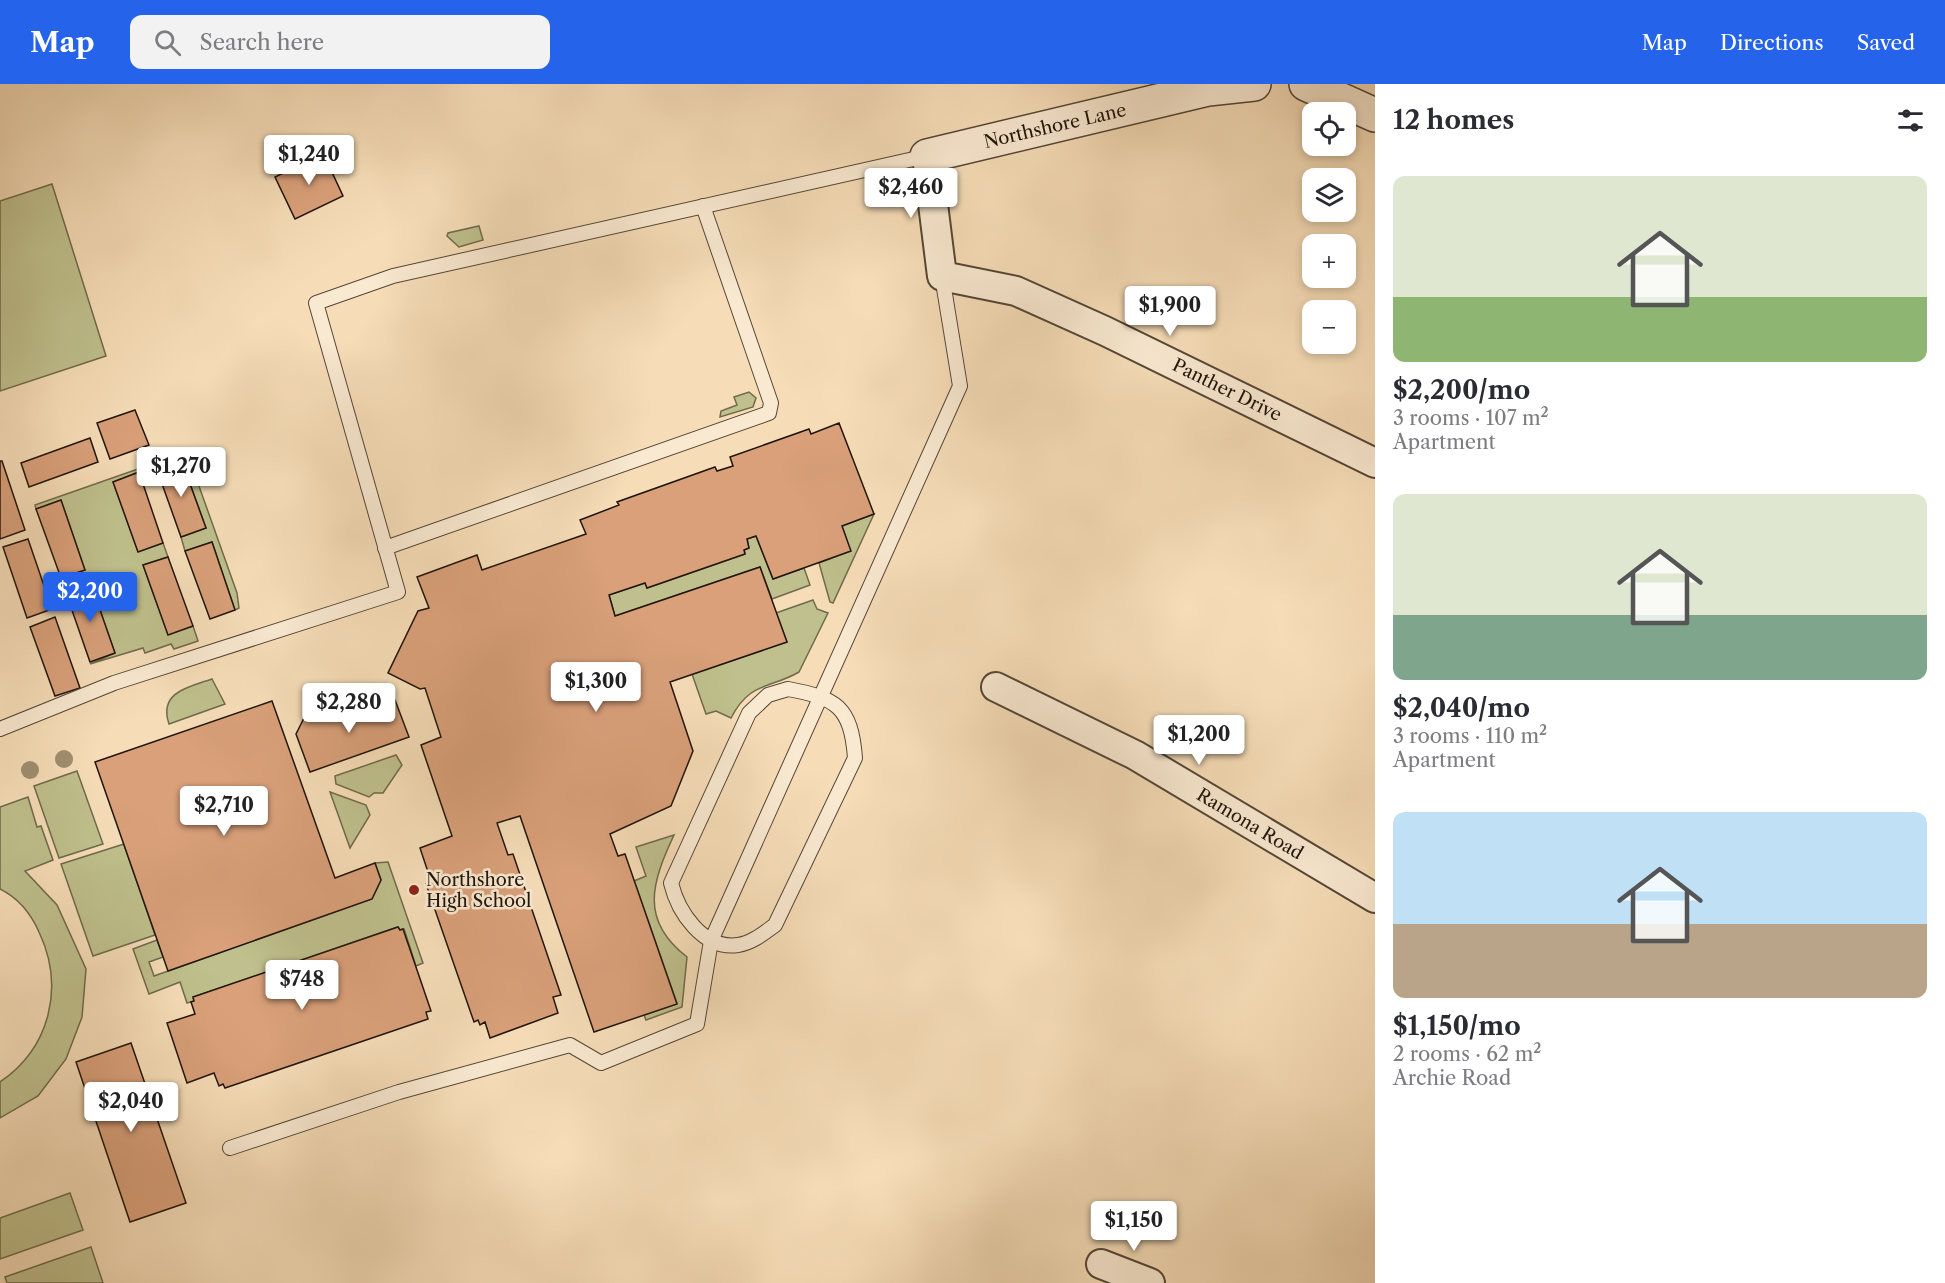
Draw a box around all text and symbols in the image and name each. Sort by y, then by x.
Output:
search box [130,15,550,69]
text: Map [30,25,94,59]
icon: search [151,26,184,59]
text: Search here [199,29,324,56]
text: Map [1642,30,1687,55]
text: Directions [1720,30,1824,55]
text: Saved [1857,30,1915,55]
street label: Northshore Lane [982,99,1128,153]
map controls [1302,102,1356,354]
button: locate [1302,102,1356,156]
text: 12 homes [1393,104,1514,136]
icon: filters [1894,104,1927,137]
pin: $1,240 [260,135,358,186]
text: $1,240 [278,142,340,166]
pin: $2,460 [862,168,960,219]
button: layers [1302,168,1356,222]
text: $2,460 [878,175,944,199]
icon: home [1606,215,1714,323]
button: + [1302,234,1356,288]
pin: $1,900 [1121,286,1219,337]
text: $1,900 [1139,293,1201,317]
button: − [1302,300,1356,354]
street label: Panther Drive [1169,354,1285,426]
text: $2,200/mo [1393,374,1530,406]
text: 3 rooms · 107 m² [1393,406,1549,430]
text: Apartment [1393,430,1496,454]
pin: $1,270 [132,447,230,498]
text: $1,270 [151,454,211,478]
icon: home [1606,533,1714,641]
pin: $2,200 [41,572,139,623]
text: $2,200 [57,579,123,603]
pin: $1,300 [547,662,645,713]
text: $1,300 [565,669,627,693]
pin: $2,280 [300,683,398,734]
text: $2,280 [316,690,382,714]
text: $2,040/mo [1393,692,1530,724]
pin: $1,200 [1150,715,1248,766]
text: $1,200 [1168,722,1230,746]
text: 3 rooms · 110 m² [1393,724,1547,748]
text: Apartment [1393,748,1496,772]
street label: Ramona Road [1193,784,1307,864]
pin: $2,710 [175,786,273,837]
text: $2,710 [194,793,254,817]
icon: home [1606,851,1714,959]
place label: Northshore High School [426,869,531,912]
marker: Northshore High School [407,883,421,897]
pin: $748 [266,960,338,1011]
text: $748 [279,967,325,991]
text: $1,150/mo [1393,1010,1521,1042]
text: 2 rooms · 62 m² [1393,1042,1541,1066]
text: Archie Road [1393,1066,1511,1090]
pin: $2,040 [82,1082,180,1133]
text: $2,040 [98,1089,164,1113]
pin: $1,150 [1085,1201,1183,1252]
text: $1,150 [1105,1208,1163,1232]

